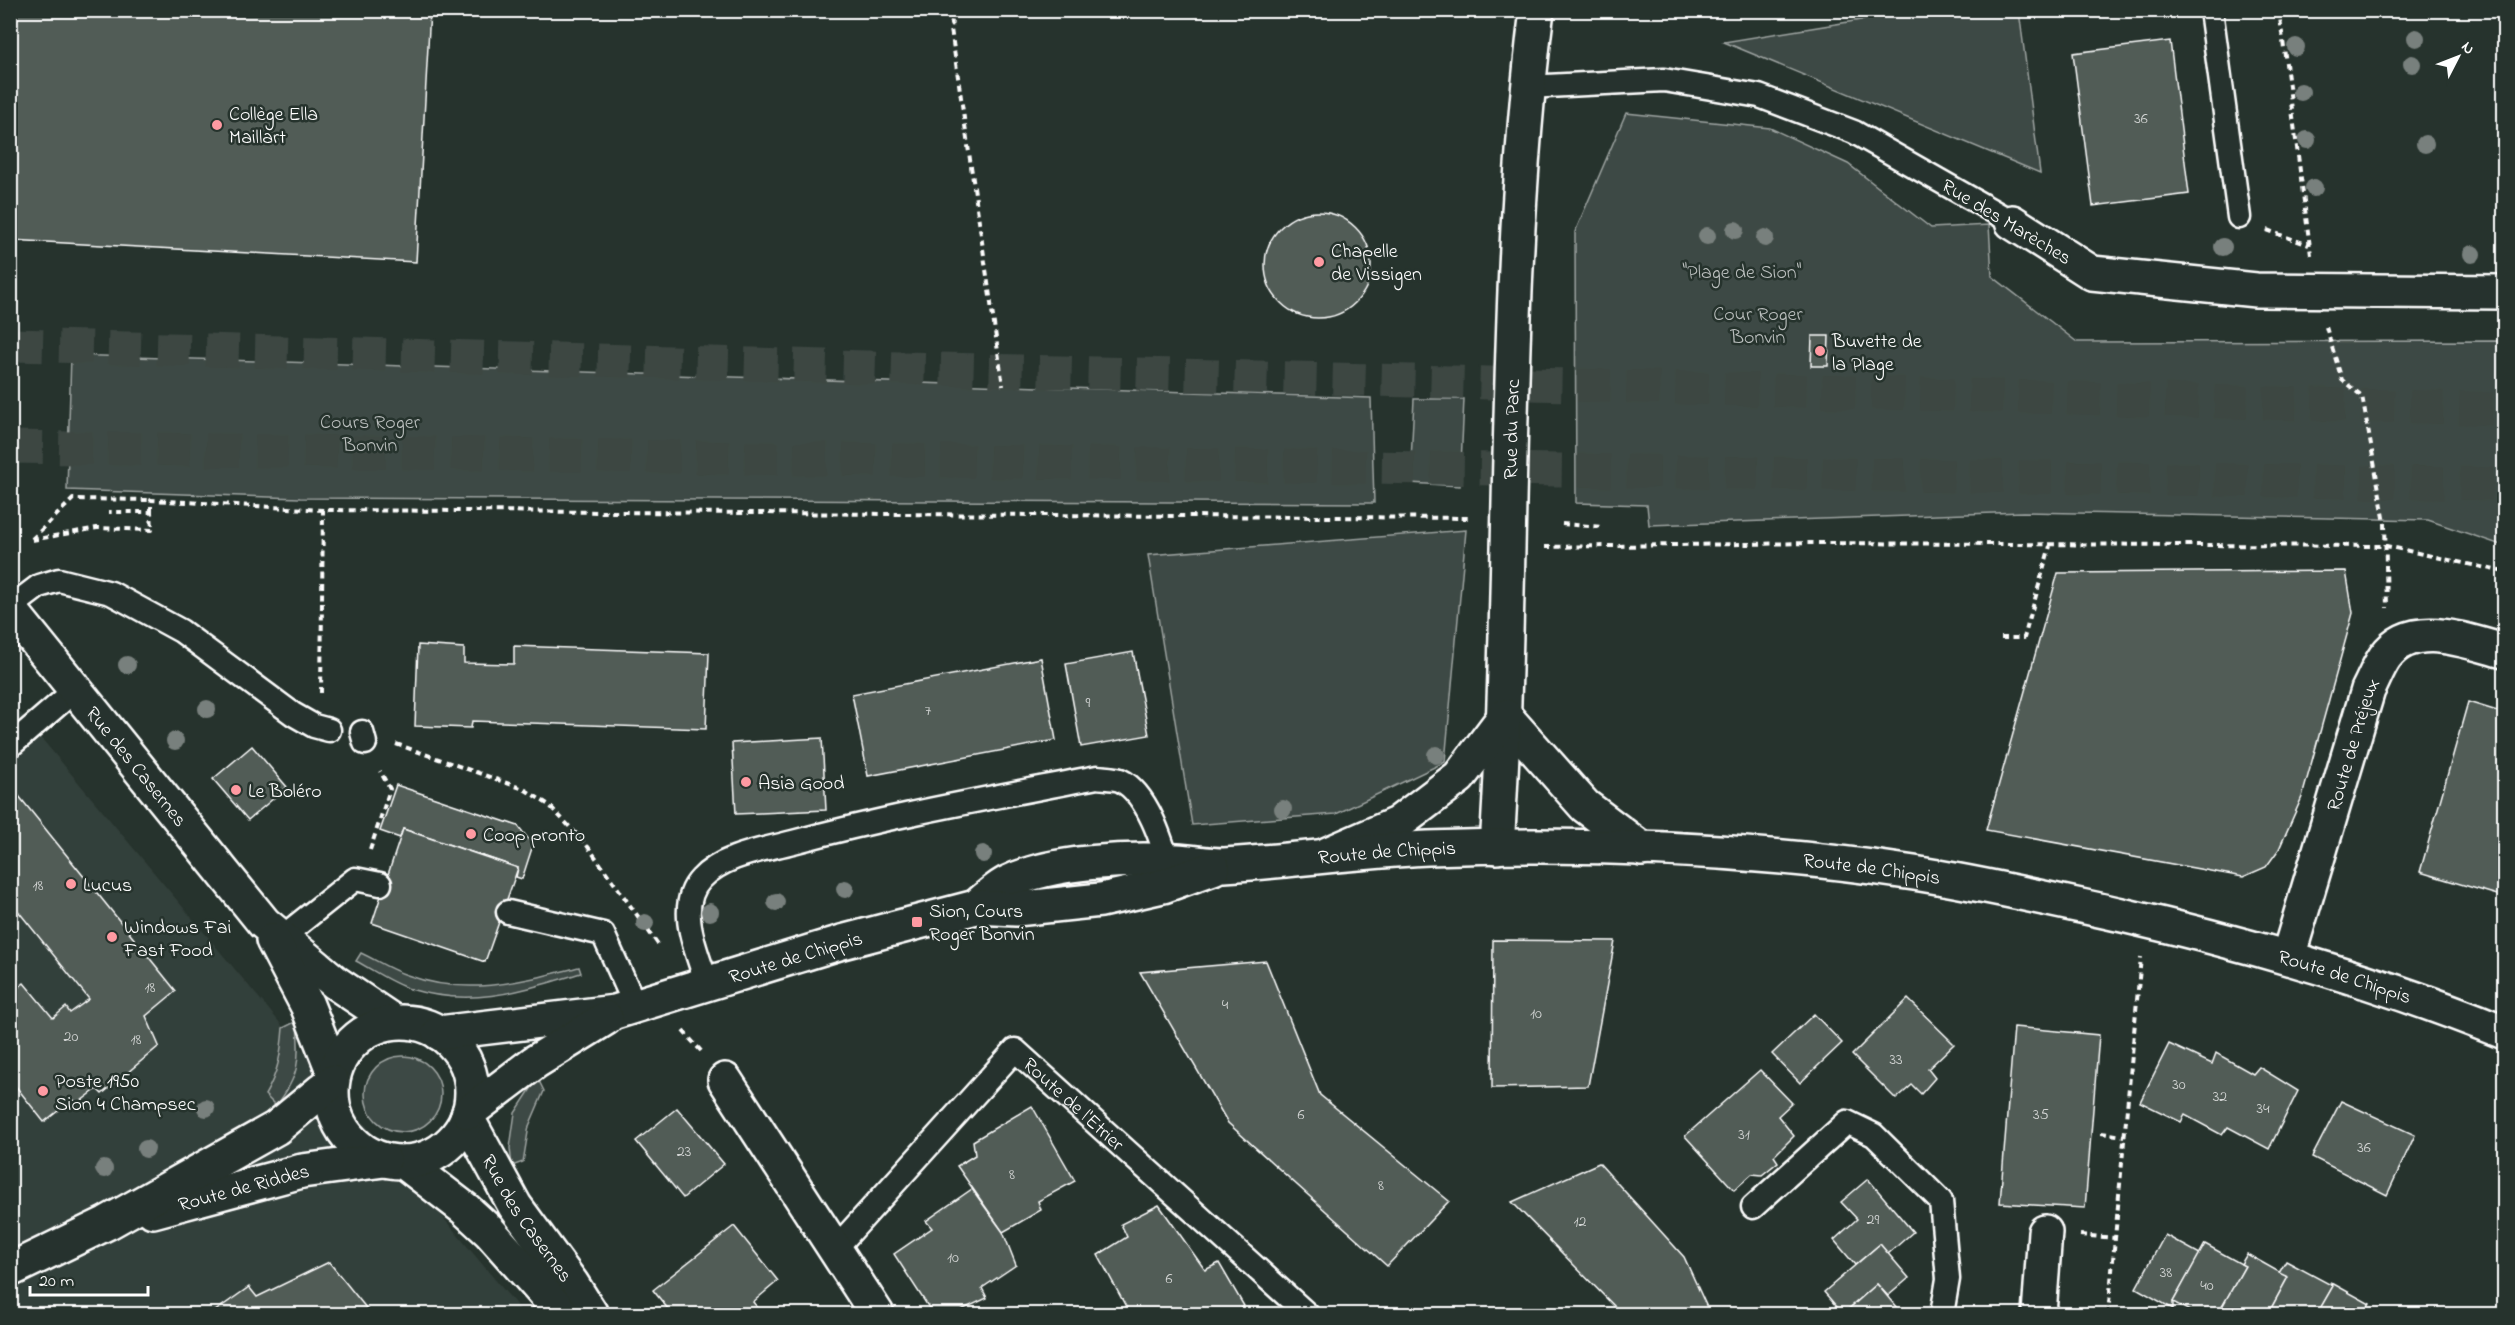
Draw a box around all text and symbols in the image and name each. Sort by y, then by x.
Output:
north arrow [2428,27,2488,87]
text: N [2455,36,2480,60]
place label: Collège Ella Maillart [229,101,318,153]
house number: 36 [2134,107,2148,131]
marker: Collège Ella Maillart [210,118,224,132]
street label: Rue des Marèches [1935,173,2076,274]
place label: Chapelle de Vissigen [1331,238,1422,291]
marker: Chapelle de Vissigen [1312,255,1326,269]
park label: "Plage de Sion" [1683,259,1802,289]
park label: Cour Roger Bonvin [1713,301,1804,353]
place label: Buvette de la Plage [1831,328,1922,381]
marker: Buvette de la Plage [1813,344,1827,358]
street label: Rue du Parc [1497,379,1529,480]
park label: Cours Roger Bonvin [320,409,421,461]
street label: Route de Préjeux [2320,674,2389,815]
house number: 9 [1086,691,1091,715]
house number: 7 [925,699,932,723]
street label: Rue des Casernes [77,701,193,834]
place label: Asia Good [758,770,844,799]
marker: Asia Good [739,775,753,789]
place label: Le Boléro [248,778,322,807]
marker: Le Boléro [229,783,243,797]
place label: Coop pronto [483,822,585,851]
marker: Coop pronto [464,827,478,841]
street label: Route de Chippis [1317,835,1456,874]
street label: Route de Chippis [1801,847,1942,894]
place label: Lucus [83,872,132,901]
house number: 18 [32,874,44,898]
marker: Lucus [64,877,78,891]
place label: Sion, Cours Roger Bonvin [929,898,1035,951]
place label: Windows Fai Fast Food [123,914,231,966]
marker: Sion, Cours Roger Bonvin [910,915,924,929]
street label: Route de Chippis [726,925,866,993]
marker: Windows Fai Fast Food [105,930,119,944]
street label: Route de Chippis [2274,944,2415,1013]
house number: 18 [144,976,156,1000]
house number: 4 [1222,993,1229,1017]
house number: 10 [1530,1002,1542,1026]
house number: 20 [64,1025,79,1049]
house number: 18 [130,1028,142,1052]
house number: 33 [1889,1048,1903,1072]
street label: Route de l'Etrier [1015,1052,1130,1160]
place label: Poste 1950 Sion 4 Champsec [55,1068,196,1120]
house number: 30 [2172,1073,2186,1097]
marker: Poste 1950 Sion 4 Champsec [36,1084,50,1098]
house number: 32 [2213,1085,2227,1109]
house number: 34 [2256,1097,2270,1121]
house number: 6 [1297,1103,1305,1127]
house number: 35 [2033,1103,2049,1127]
house number: 31 [1738,1123,1750,1147]
house number: 36 [2357,1136,2371,1160]
house number: 23 [677,1140,691,1164]
street label: Rue des Casernes [473,1150,578,1289]
street label: Route de Riddes [175,1158,311,1221]
house number: 8 [1009,1163,1015,1187]
house number: 8 [1378,1174,1384,1198]
house number: 29 [1867,1208,1880,1232]
house number: 12 [1573,1210,1587,1234]
house number: 10 [947,1246,959,1270]
scale bar [30,1259,148,1297]
house number: 38 [2160,1261,2172,1285]
house number: 6 [1165,1267,1173,1291]
text: 20 m [39,1269,74,1295]
house number: 40 [2200,1274,2214,1298]

